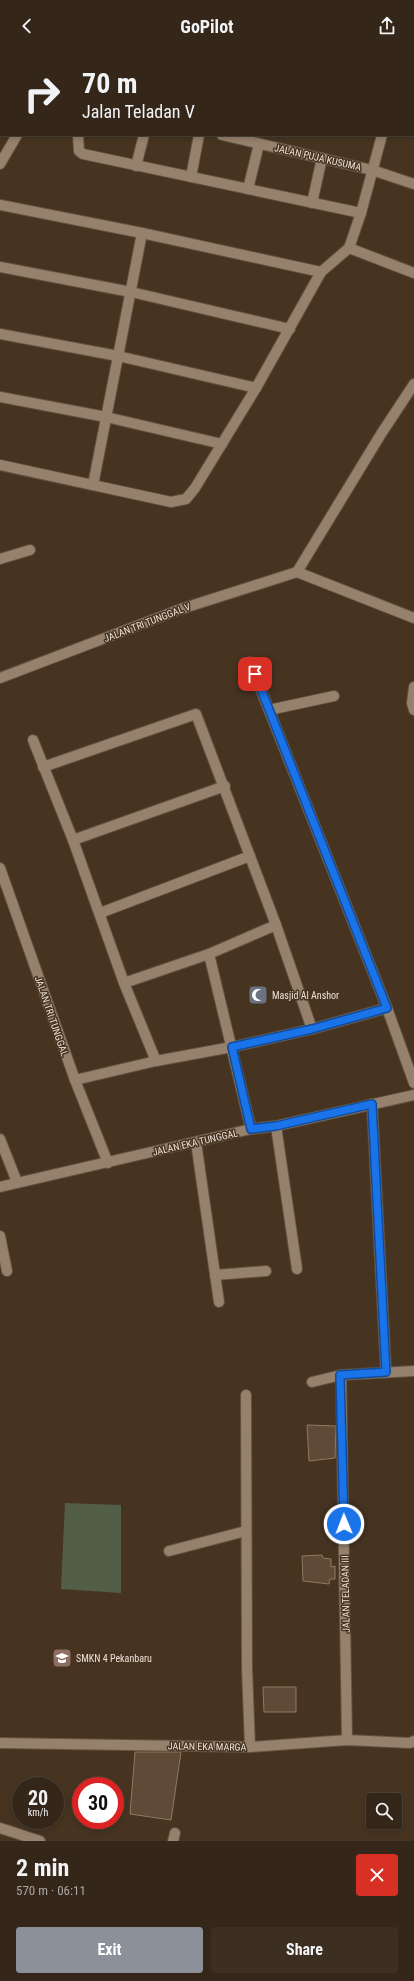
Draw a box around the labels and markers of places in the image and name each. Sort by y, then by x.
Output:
pin [238,657,272,691]
mosque icon: Masjid Al Anshor [247,984,269,1006]
place label: Masjid Al Anshor [272,990,339,1001]
school or university icon: SMKN 4 Pekanbaru [51,1647,73,1669]
place label: SMKN 4 Pekanbaru [76,1653,152,1664]

